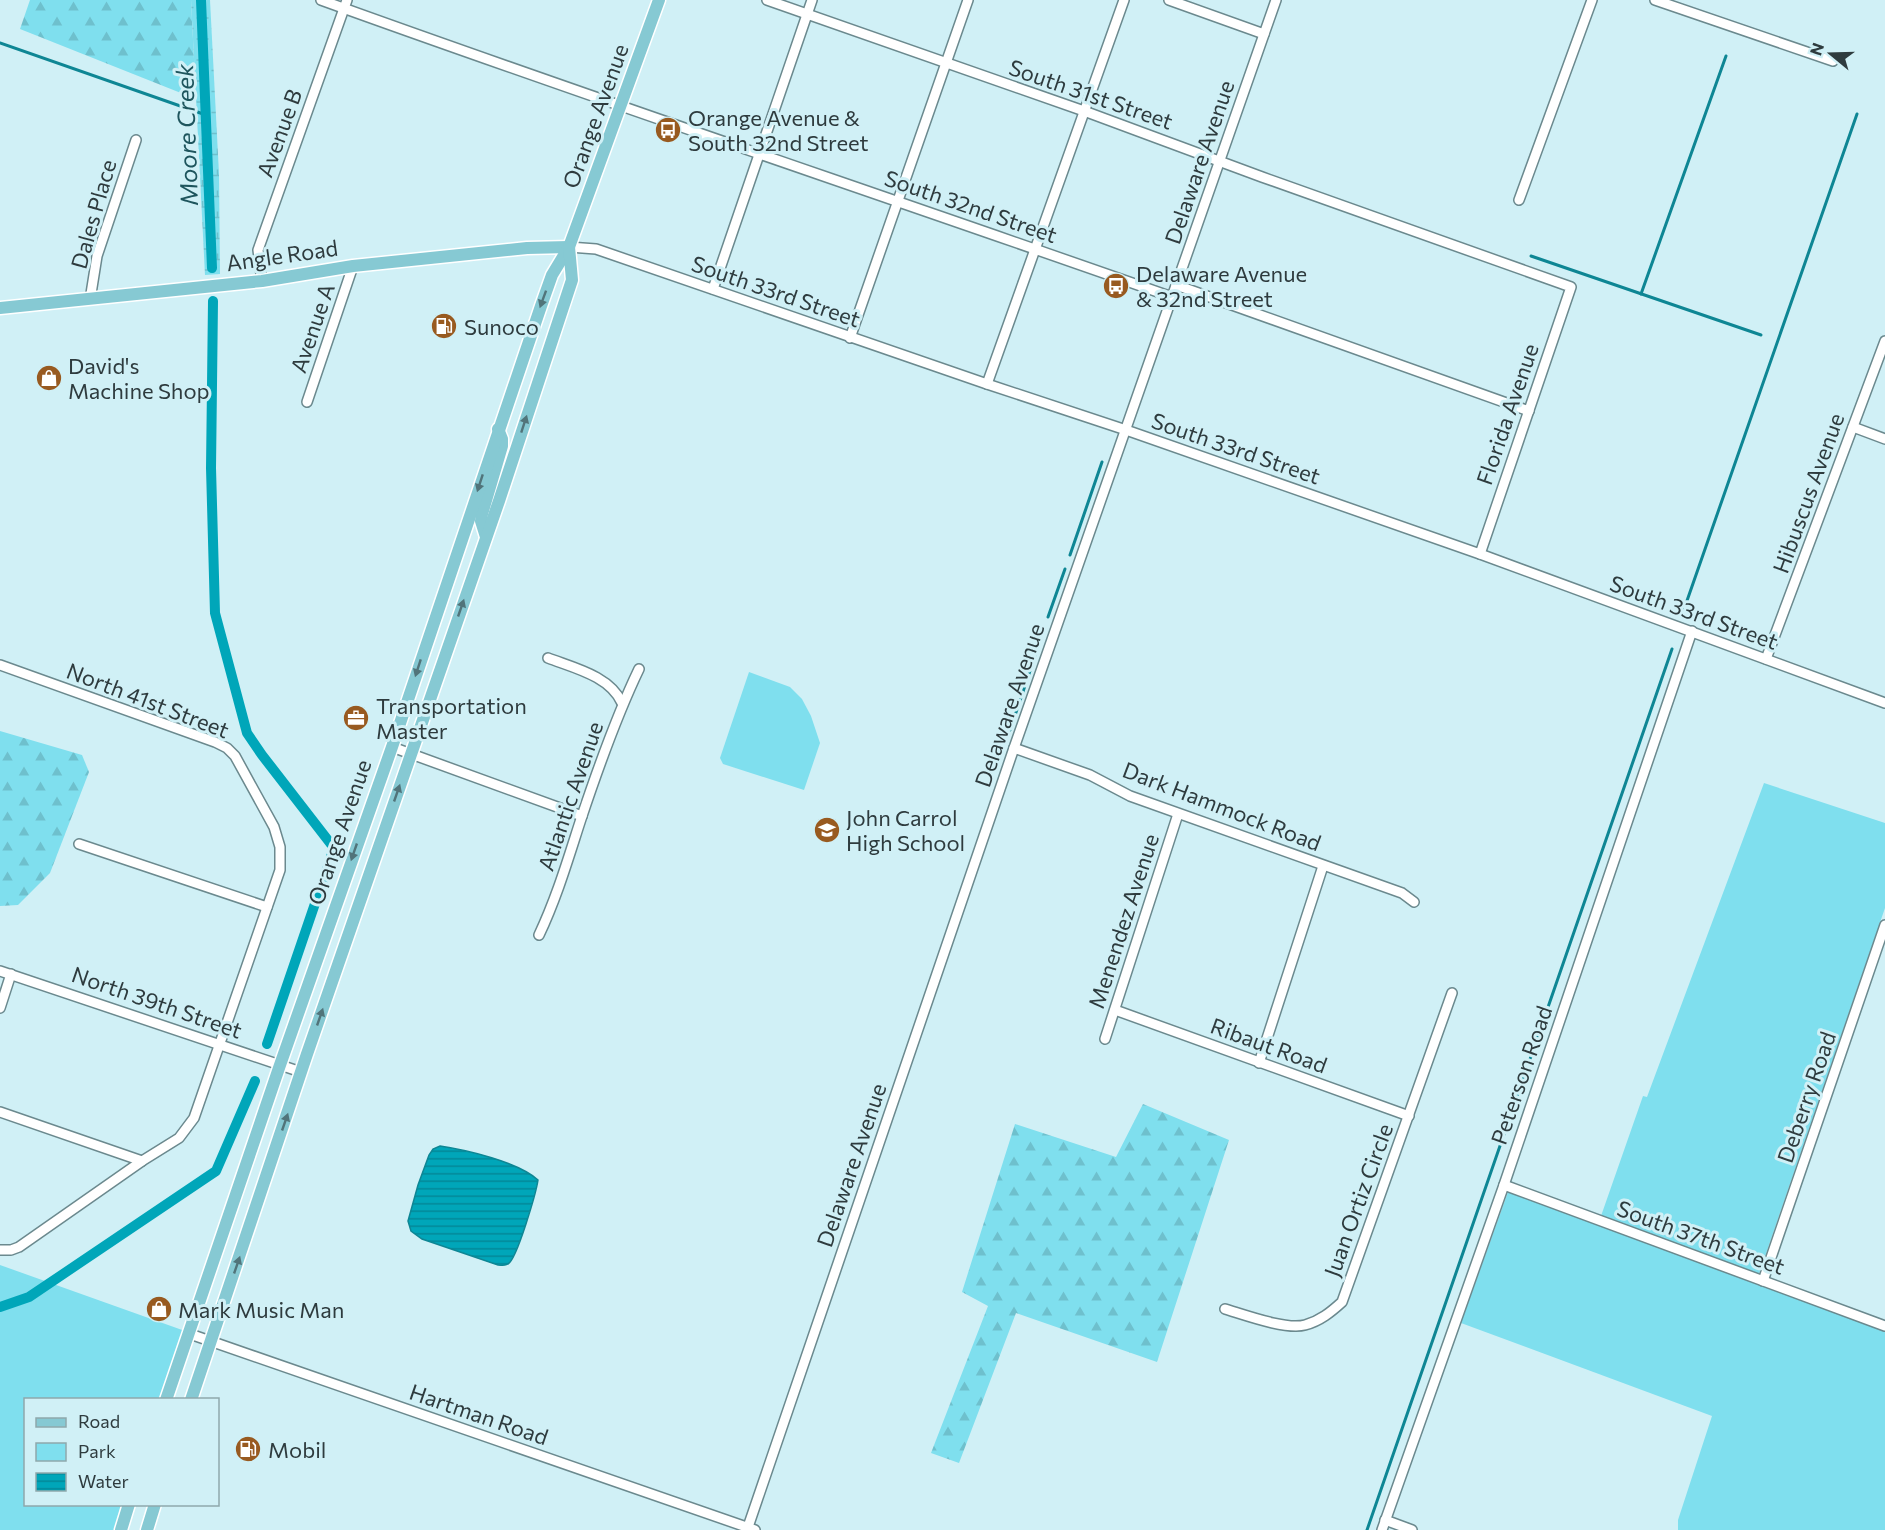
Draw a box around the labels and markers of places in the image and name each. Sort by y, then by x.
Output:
place label: Orange Avenue & South 32nd Street [688,104,869,156]
bus stop icon: Orange Avenue & South 32nd Street [653,115,683,145]
place label: Delaware Avenue & 32nd Street [1136,260,1307,312]
bus stop icon: Delaware Avenue & 32nd Street [1101,271,1131,301]
fuel station icon: Sunoco [429,311,459,341]
place label: Sunoco [464,313,539,340]
place label: David's Machine Shop [68,352,210,404]
shop icon: David's Machine Shop [34,363,64,393]
place label: Transportation Master [376,692,527,744]
office icon: Transportation Master [341,703,371,733]
place label: John Carrol High School [846,804,965,856]
school or university icon: John Carrol High School [812,815,842,845]
shop icon: Mark Music Man [144,1294,174,1324]
place label: Mark Music Man [178,1296,344,1323]
fuel station icon: Mobil [233,1434,263,1464]
place label: Mobil [268,1436,326,1463]

